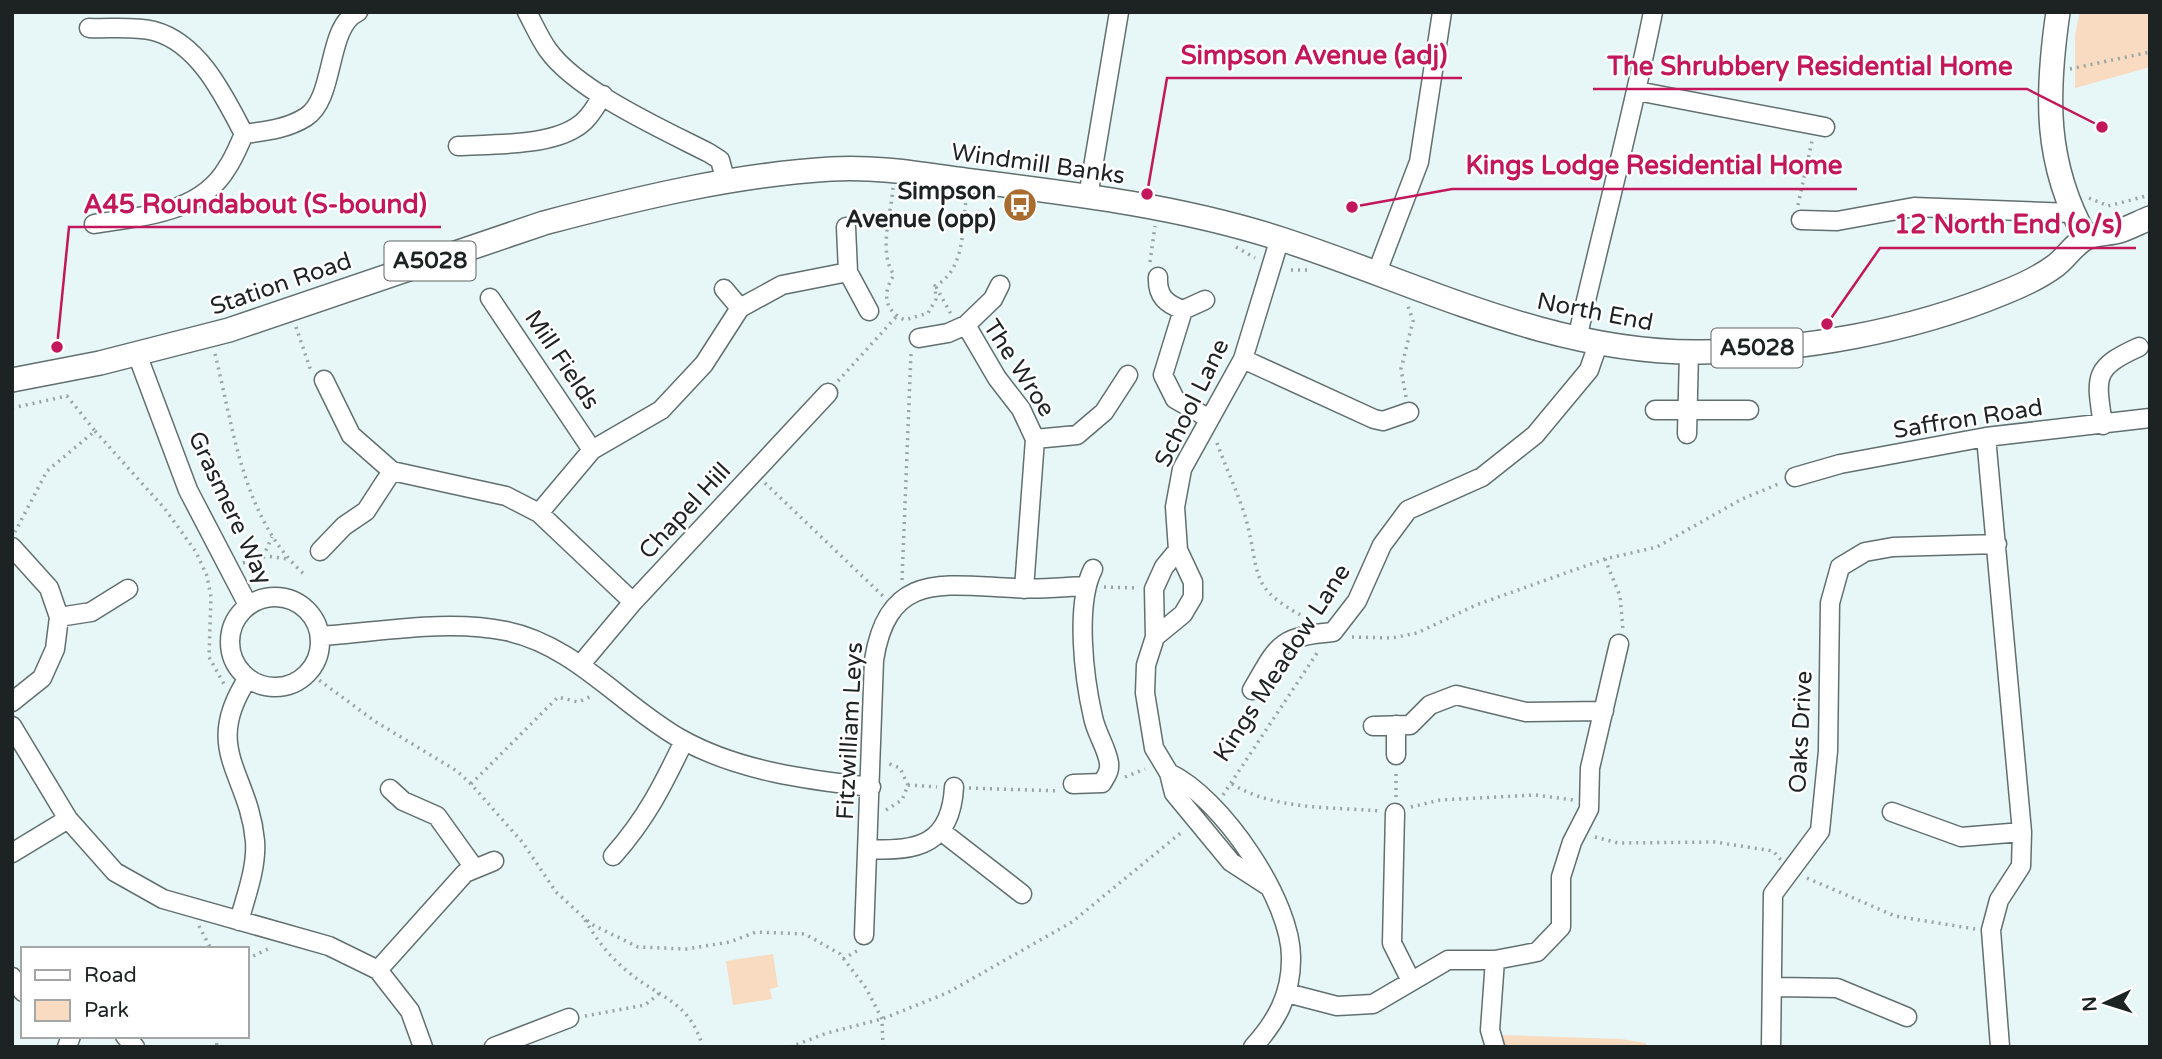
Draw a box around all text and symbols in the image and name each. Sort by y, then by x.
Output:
callout: Simpson Avenue (adj) [1167,31,1462,78]
text: Simpson Avenue (adj) [1181,40,1447,71]
callout: The Shrubbery Residential Home [1593,42,2027,89]
text: The Shrubbery Residential Home [1606,51,2013,82]
street label: Windmill Banks [949,137,1127,191]
callout: Kings Lodge Residential Home [1452,142,1857,189]
text: Kings Lodge Residential Home [1465,150,1843,181]
place label: Simpson Avenue (opp) [845,177,996,234]
callout: A45 Roundabout (S-bound) [69,180,441,227]
bus stop icon: Simpson Avenue (opp) [1001,186,1039,224]
text: A45 Roundabout (S-bound) [83,189,427,220]
callout: 12 North End (o/s) [1880,201,2136,248]
text: 12 North End (o/s) [1894,209,2122,240]
road number: A5028 [384,242,476,280]
street label: Station Road [207,246,355,322]
street label: North End [1534,287,1656,337]
street label: Mill Fields [518,305,606,415]
street label: The Wroe [977,314,1061,422]
road number: A5028 [1712,328,1802,368]
street label: School Lane [1148,334,1236,472]
street label: Saffron Road [1891,393,2045,445]
street label: Grasmere Way [182,427,278,589]
street label: Chapel Hill [633,457,737,565]
street label: Kings Meadow Lane [1207,559,1357,767]
street label: Fitzwilliam Leys [831,641,869,821]
street label: Oaks Drive [1783,670,1819,794]
legend [21,947,248,1038]
text: Road [84,963,137,988]
north arrow [2071,968,2141,1038]
text: N [2079,996,2102,1012]
text: Park [84,998,129,1023]

